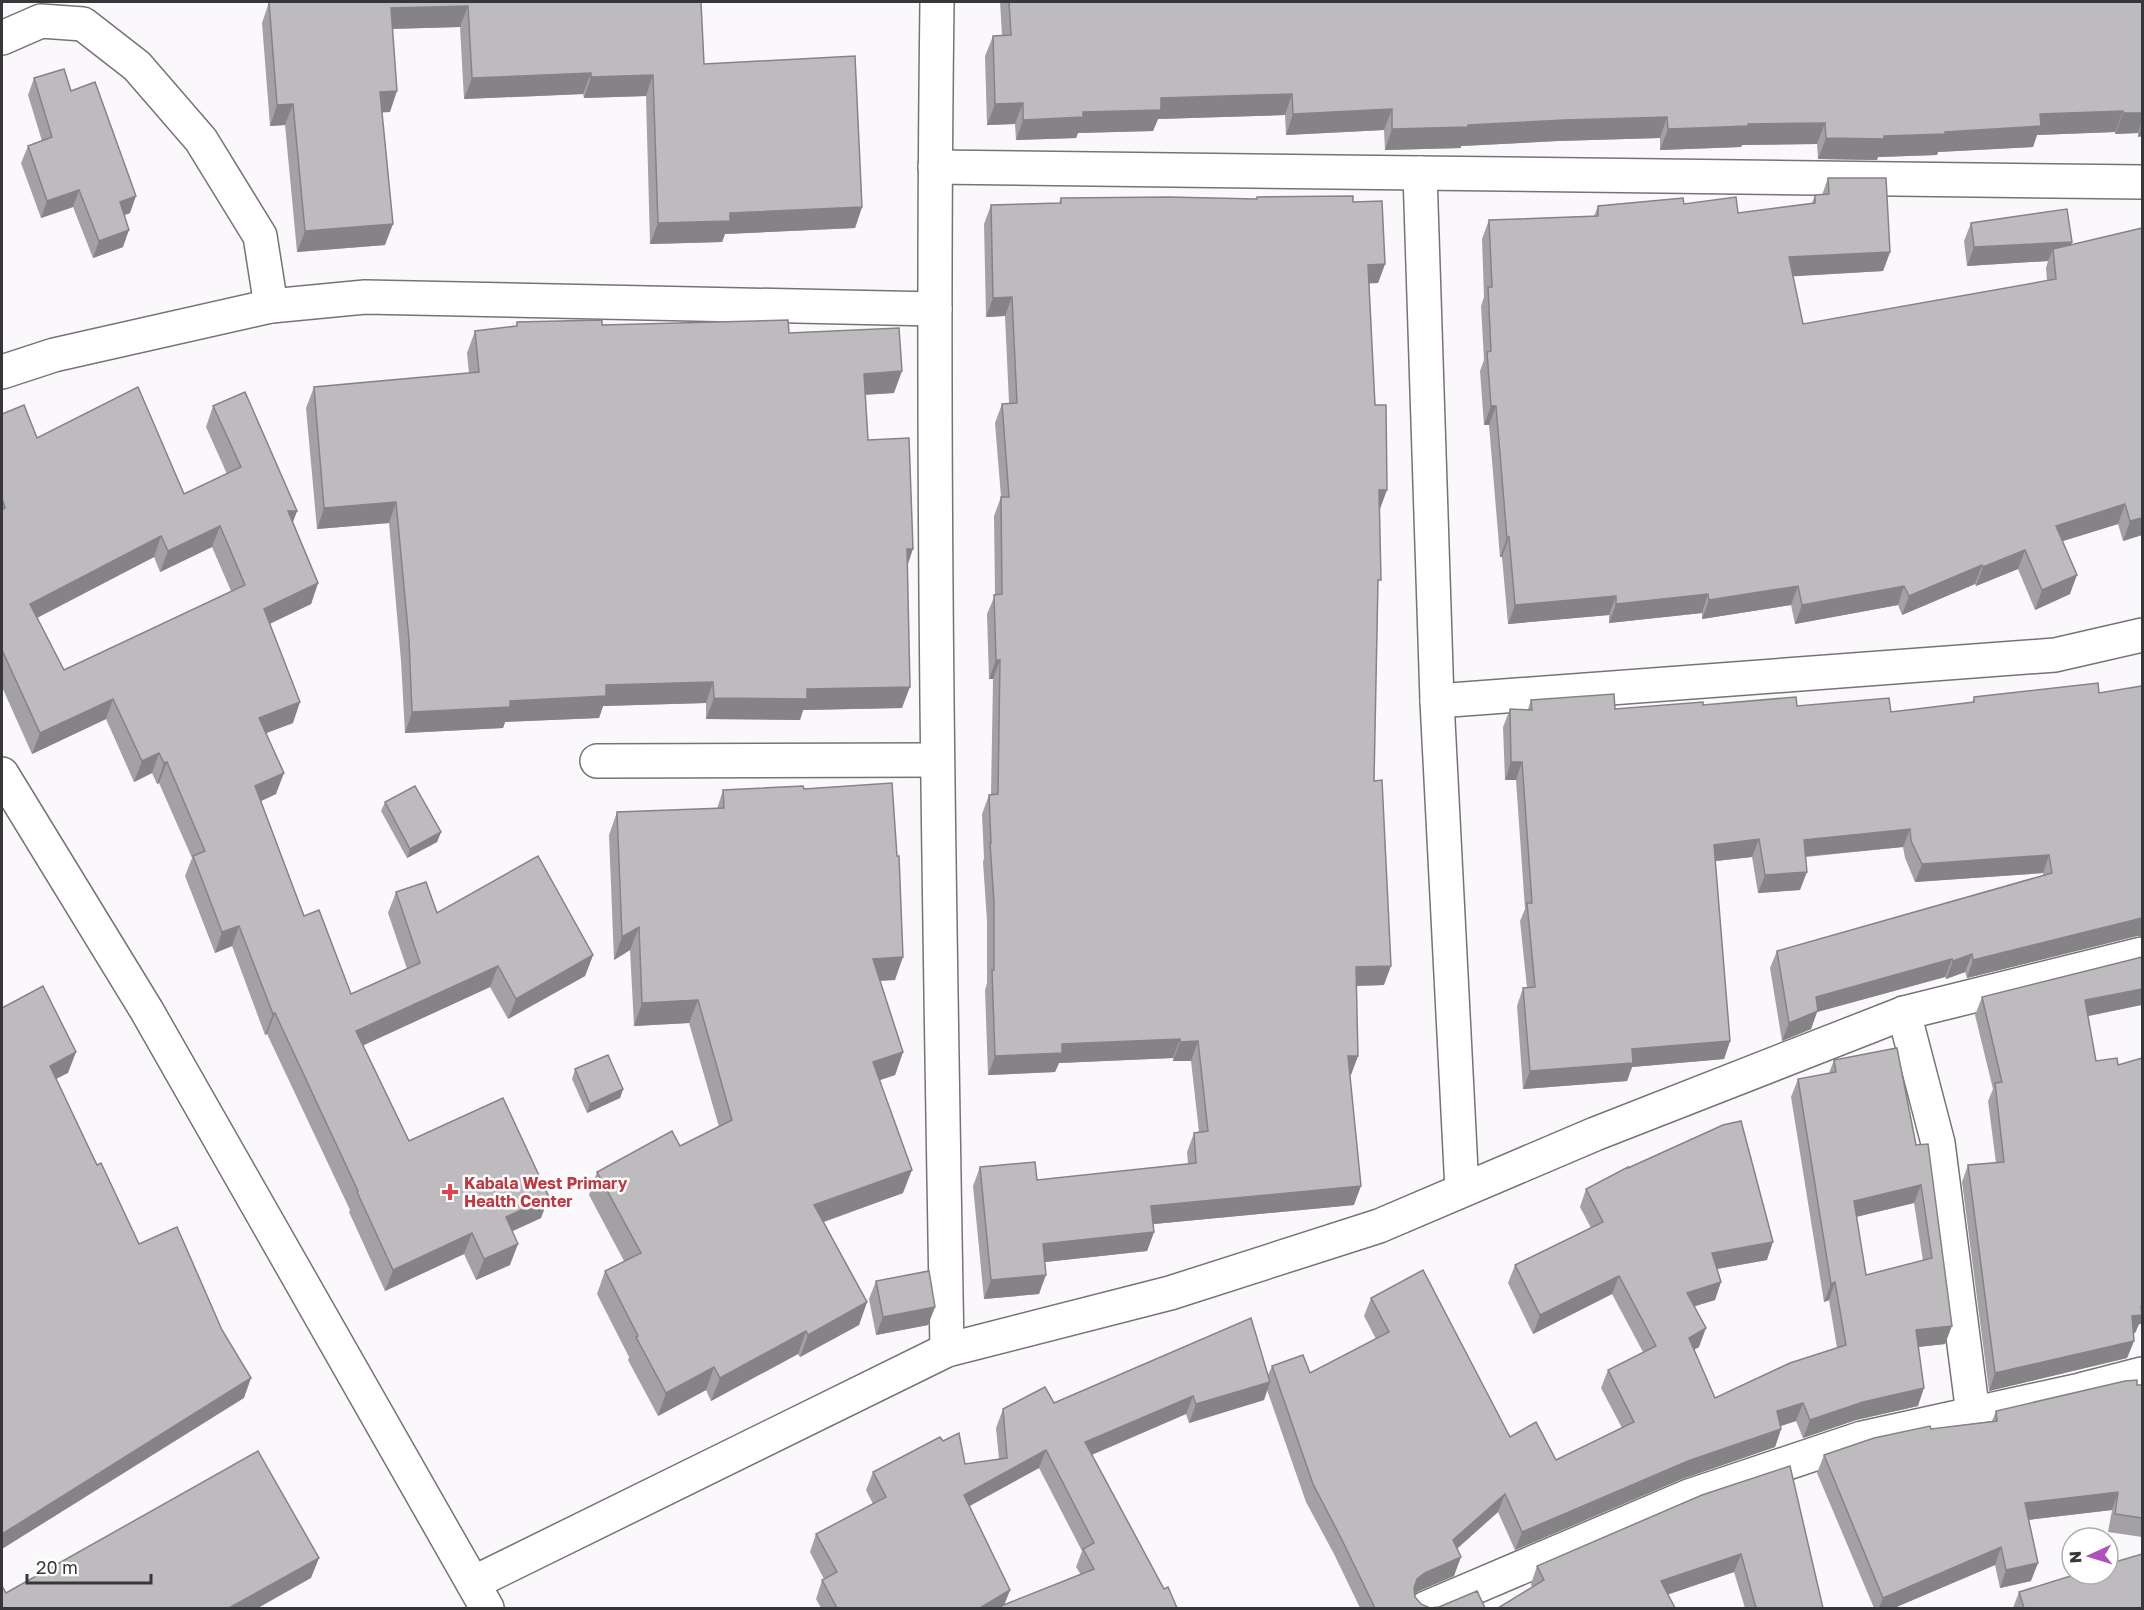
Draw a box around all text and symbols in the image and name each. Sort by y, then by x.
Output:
place label: Kabala West Primary Health Center [464,1173,628,1211]
marker: Kabala West Primary Health Center [441,1183,459,1201]
north arrow [2060,1526,2120,1586]
scale bar [27,1547,152,1585]
text: N [2065,1550,2085,1564]
text: 20 m [36,1556,78,1578]

